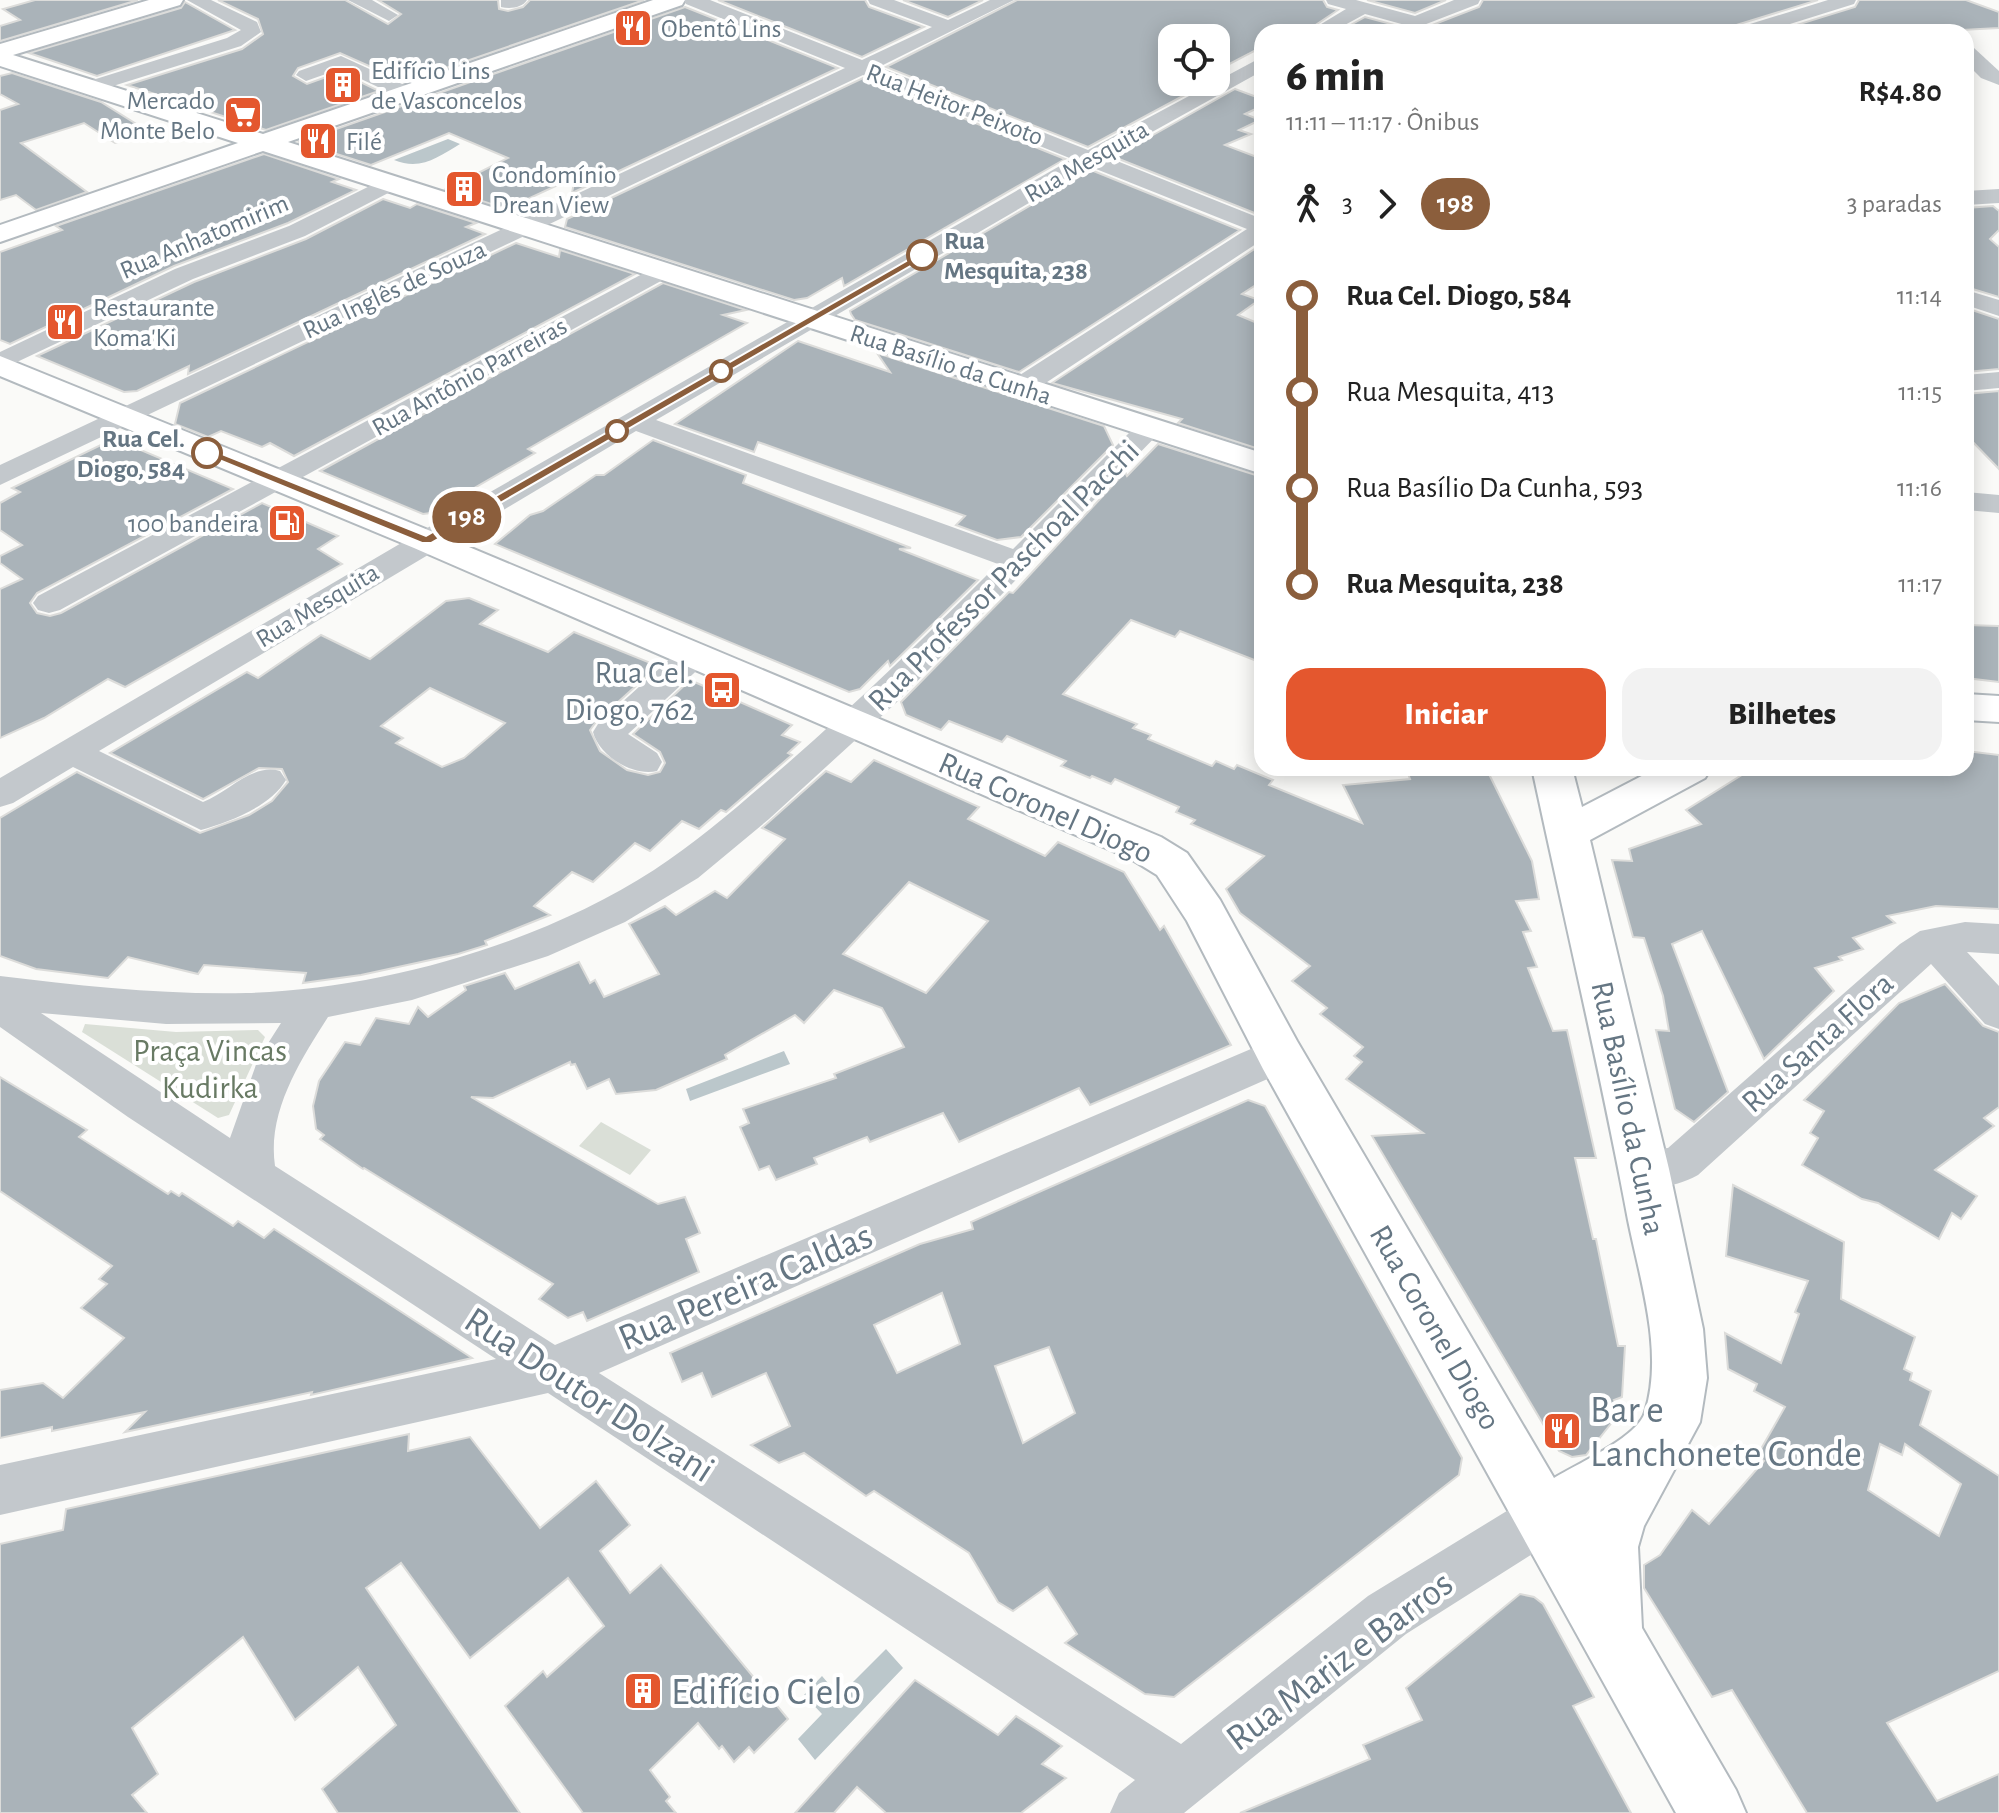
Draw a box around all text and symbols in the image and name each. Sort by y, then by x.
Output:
restaurant icon: Obentô Lins [612,7,654,49]
place label: Obentô Lins [661,16,781,42]
map controls [1158,24,1230,96]
button: locate [1158,24,1230,96]
text: 6 min [1286,55,1385,99]
place label: Edifício Lins de Vasconcelos [371,58,522,114]
street label: Rua Heitor Peixoto [863,59,1047,151]
building icon: Edifício Lins de Vasconcelos [322,64,364,106]
text: R$4.80 [1858,77,1942,107]
place label: Mercado Monte Belo [100,88,215,144]
supermarket icon: Mercado Monte Belo [222,94,264,136]
text: 11:11 – 11:17 · Ônibus [1286,109,1479,135]
street label: Rua Mesquita [1020,116,1153,208]
restaurant icon: Filé [297,120,339,162]
place label: Filé [346,129,382,155]
place label: Condomínio Drean View [492,162,616,218]
building icon: Condomínio Drean View [443,168,485,210]
icon: walk [1286,182,1330,226]
icon: forward [1365,182,1409,226]
street label: Rua Anhatomirim [116,190,292,284]
text: 198 [1437,190,1474,218]
text: 3 [1342,191,1353,217]
text: 3 paradas [1847,191,1942,217]
place label: Rua Mesquita, 238 [944,228,1088,284]
street label: Rua Inglês de Souza [299,236,490,344]
marker: Rua Mesquita, 238 [907,240,937,270]
text: Rua Cel. Diogo, 584 [1346,281,1571,311]
text: 11:14 [1897,283,1942,309]
place label: Restaurante Koma'Ki [93,295,215,351]
restaurant icon: Restaurante Koma'Ki [44,301,86,343]
street label: Rua Antônio Parreiras [368,313,571,441]
street label: Rua Basílio da Cunha [847,320,1055,410]
unlabelled marker [710,360,732,382]
text: Rua Mesquita, 413 [1346,377,1554,407]
text: 11:15 [1898,379,1942,405]
unlabelled marker [606,420,628,442]
place label: Rua Cel. Diogo, 584 [77,426,185,482]
street label: Rua Professor Paschoal Pacchi [862,434,1145,717]
marker: Rua Cel. Diogo, 584 [192,438,222,468]
text: Rua Basílio Da Cunha, 593 [1346,473,1643,503]
text: 11:16 [1897,475,1942,501]
line badge: 198 [421,491,513,543]
fuel station icon: 100 bandeira [266,502,308,544]
text: 198 [448,503,486,531]
place label: 100 bandeira [128,511,259,537]
street label: Rua Mesquita [252,559,383,653]
text: Rua Mesquita, 238 [1346,569,1564,599]
text: 11:17 [1898,571,1942,597]
place label: Rua Cel. Diogo, 762 [565,657,694,726]
button: Iniciar [1286,668,1606,760]
button: Bilhetes [1622,668,1942,760]
bus stop icon: Rua Cel. Diogo, 762 [701,669,743,711]
street label: Rua Coronel Diogo [934,746,1157,869]
street label: Rua Santa Flora [1736,967,1899,1119]
street label: Rua Basílio da Cunha [1585,978,1671,1238]
park label: Praça Vincas Kudirka [133,1035,287,1104]
street label: Rua Pereira Caldas [613,1217,878,1358]
street label: Rua Coronel Diogo [1364,1220,1507,1435]
street label: Rua Doutor Dolzani [457,1301,720,1490]
place label: Bar e Lanchonete Conde [1590,1392,1862,1474]
restaurant icon: Bar e Lanchonete Conde [1541,1410,1583,1452]
street label: Rua Mariz e Barros [1220,1564,1460,1759]
building icon: Edifício Cielo [622,1670,664,1712]
place label: Edifício Cielo [671,1674,861,1712]

